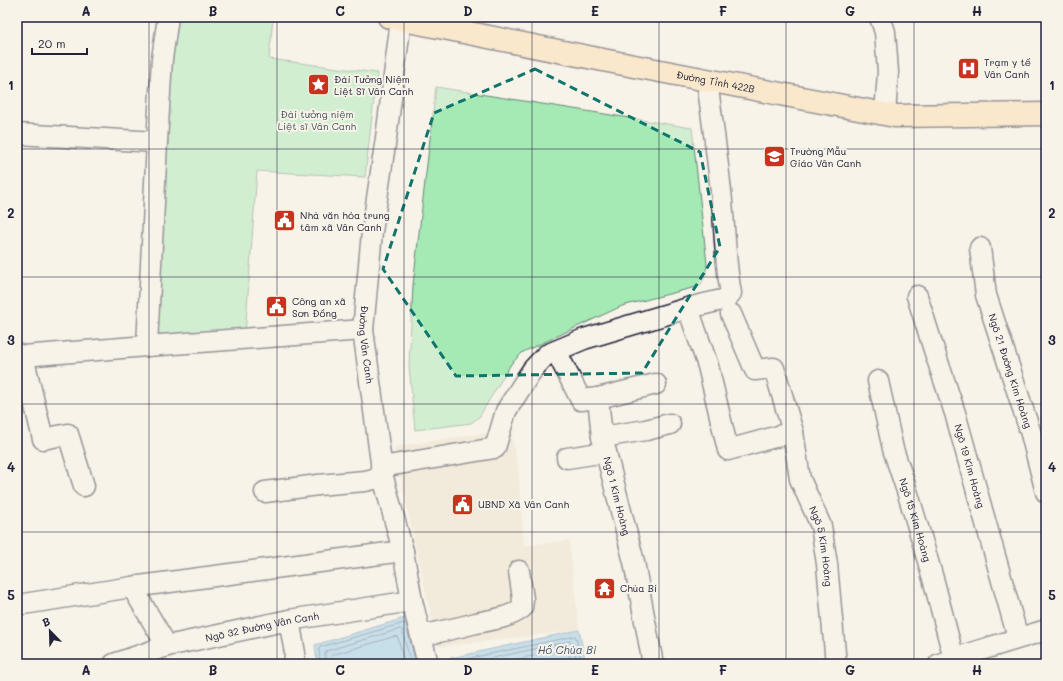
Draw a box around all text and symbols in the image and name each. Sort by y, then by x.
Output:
text: A [81,2,91,19]
text: B [209,2,218,19]
text: C [335,2,345,19]
text: D [463,2,473,19]
text: E [591,2,599,19]
text: F [719,2,727,19]
text: G [845,2,855,19]
text: H [972,2,982,19]
scale bar [32,30,87,56]
text: 20 m [38,35,66,51]
hospital icon: Trạm y tế Vân Canh [955,55,981,81]
place label: Trạm y tế Vân Canh [984,55,1031,81]
street label: Đường Tỉnh 422B [675,67,756,96]
place icon: Đài Tưởng Niệm Liệt Sĩ Vân Canh [305,72,331,98]
place label: Đài Tưởng Niệm Liệt Sĩ Vân Canh [334,72,414,98]
text: 1 [8,76,14,93]
text: 1 [1049,76,1055,93]
park label: Đài tưởng niệm Liệt sĩ Vân Canh [278,107,357,133]
school or university icon: Trường Mẫu Giáo Vân Canh [762,144,788,170]
place label: Trường Mẫu Giáo Vân Canh [790,144,861,170]
text: 2 [7,204,15,221]
text: 2 [1048,204,1056,221]
public building icon: Nhà văn hóa trung tâm xã Vân Canh [272,208,298,234]
place label: Nhà văn hóa trung tâm xã Vân Canh [300,208,390,234]
public building icon: Công an xã Sơn Đồng [263,294,289,320]
place label: Công an xã Sơn Đồng [292,294,346,320]
street label: Đường Vân Canh [356,305,377,385]
street label: Ngõ 21 Đường Kim Hoàng [985,312,1036,430]
text: 3 [7,331,15,348]
text: 3 [1048,331,1056,348]
street label: Ngõ 19 Kim Hoàng [951,422,988,510]
street label: Ngõ 1 Kim Hoàng [600,455,634,537]
text: 4 [7,458,15,475]
text: 4 [1048,458,1056,475]
street label: Ngõ 15 Kim Hoàng [896,476,935,564]
public building icon: UBND Xã Vân Canh [450,491,476,517]
place label: UBND Xã Vân Canh [478,497,569,511]
street label: Ngõ 5 Kim Hoàng [806,504,836,587]
temple icon: Chùa Bi [592,575,618,601]
place label: Chùa Bi [620,581,657,595]
text: 5 [7,586,15,603]
text: 5 [1048,586,1056,603]
street label: Ngõ 32 Đường Vân Canh [204,608,320,645]
north arrow [30,611,70,651]
text: B [40,613,52,630]
water label: Hồ Chùa Bi [538,642,597,657]
text: A [81,661,91,678]
text: B [209,661,218,678]
text: C [335,661,345,678]
text: D [463,661,473,678]
text: E [591,661,599,678]
text: F [719,661,727,678]
text: G [845,661,855,678]
text: H [972,661,982,678]

